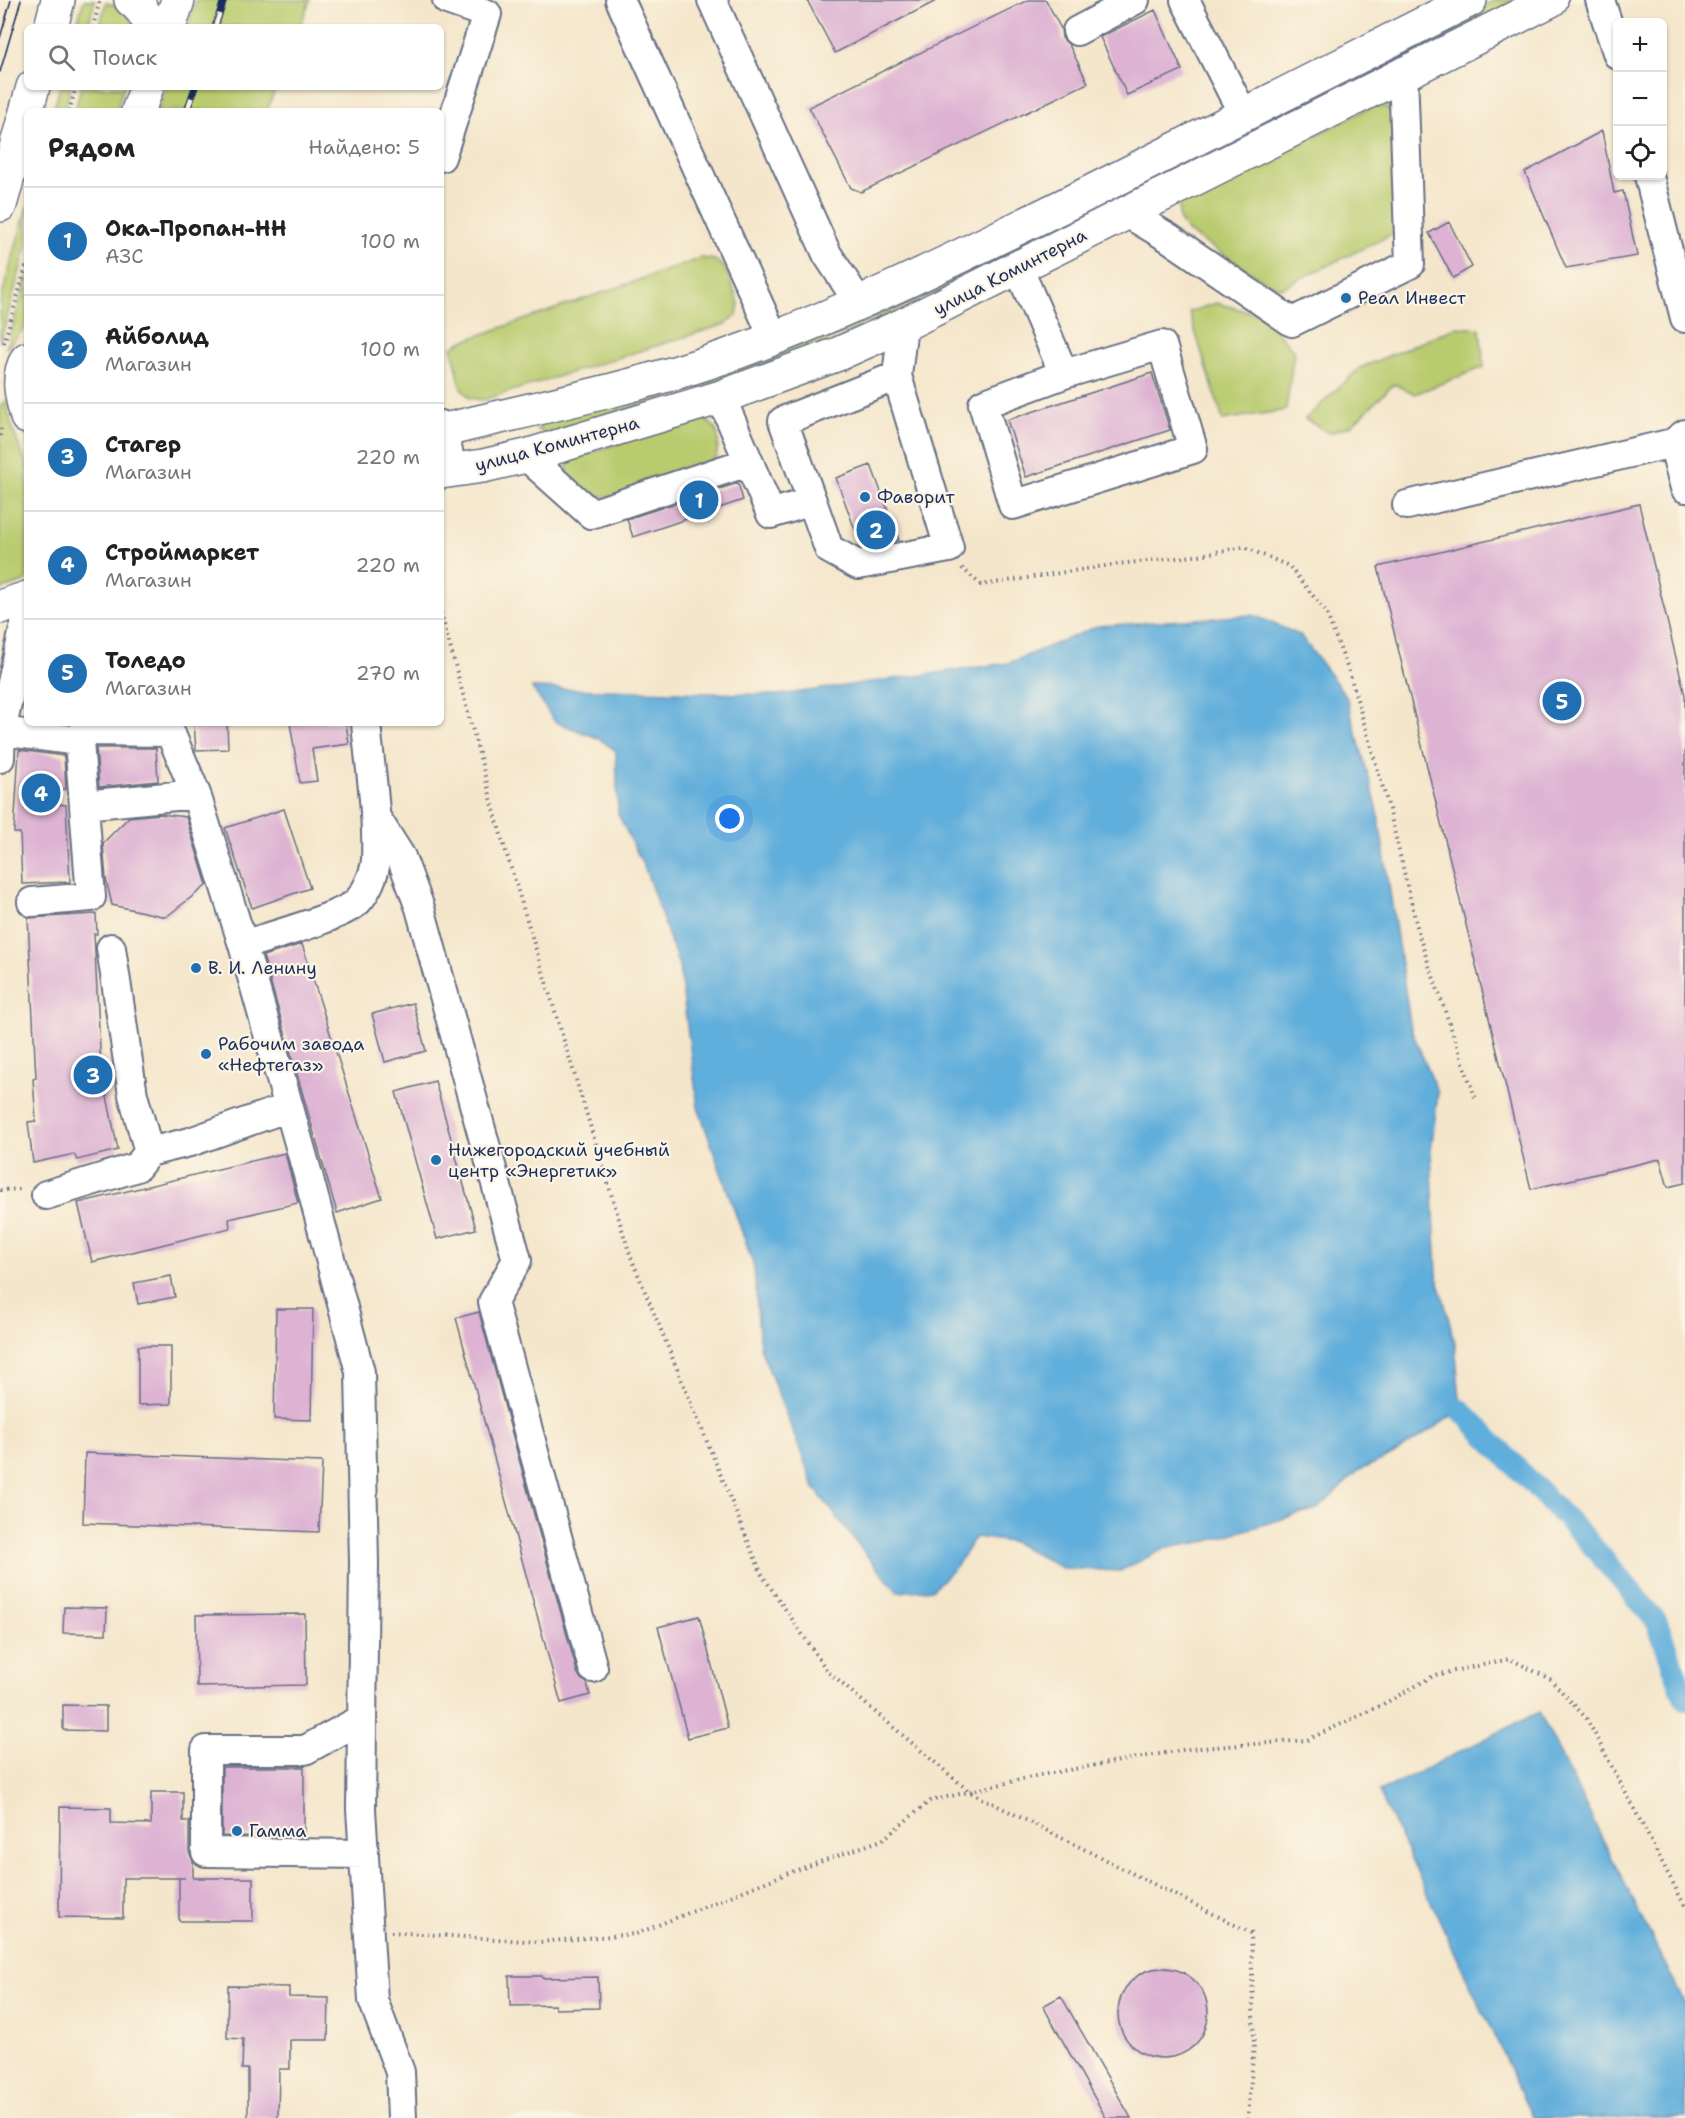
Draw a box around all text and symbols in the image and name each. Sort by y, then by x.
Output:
map controls [1613,18,1667,180]
button: + [1613,18,1667,72]
search box [24,24,444,90]
icon: search [45,41,78,74]
text: Поиск [93,43,157,72]
button: − [1613,72,1667,126]
button: locate [1613,126,1667,180]
text: Рядом [48,130,135,165]
text: Найдено: 5 [308,134,420,160]
text: Ока-Пропан-НН [105,214,287,243]
street label: улица Коминтерна [929,223,1091,321]
text: 1 [63,228,72,254]
text: 100 m [360,228,420,254]
text: АЗС [105,243,143,269]
place label: Реал Инвест [1358,286,1467,310]
marker: Реал Инвест [1339,291,1353,305]
text: Айболид [105,322,209,351]
text: 2 [61,336,75,362]
text: 100 m [360,336,420,362]
text: Магазин [105,351,192,377]
street label: улица Коминтерна [472,411,642,477]
text: Стагер [105,430,181,459]
text: 3 [61,444,75,470]
text: 220 m [356,444,420,470]
text: Магазин [105,459,192,485]
pin: 1 [680,478,718,522]
place label: Фаворит [877,485,955,509]
marker: Фаворит [858,490,872,504]
pin: 2 [856,508,896,552]
text: Строймаркет [105,538,259,567]
text: 4 [61,552,75,578]
text: 220 m [356,552,420,578]
text: Магазин [105,567,192,593]
text: Толедо [105,646,186,675]
text: 5 [61,660,74,686]
text: 270 m [356,660,420,686]
text: Магазин [105,675,192,701]
pin: 5 [1542,678,1582,724]
pin: 4 [22,770,60,816]
your location [715,804,744,833]
place label: В. И. Ленину [208,956,317,980]
marker: В. И. Ленину [189,961,203,975]
place label: Рабочим завода «Нефтегаз» [218,1032,364,1077]
marker: Рабочим завода «Нефтегаз» [199,1047,213,1061]
pin: 3 [74,1052,112,1098]
place label: Нижегородский учебный центр «Энергетик» [448,1138,670,1183]
marker: Нижегородский учебный центр «Энергетик» [429,1153,443,1167]
place label: Гамма [249,1819,306,1843]
marker: Гамма [230,1824,244,1838]

